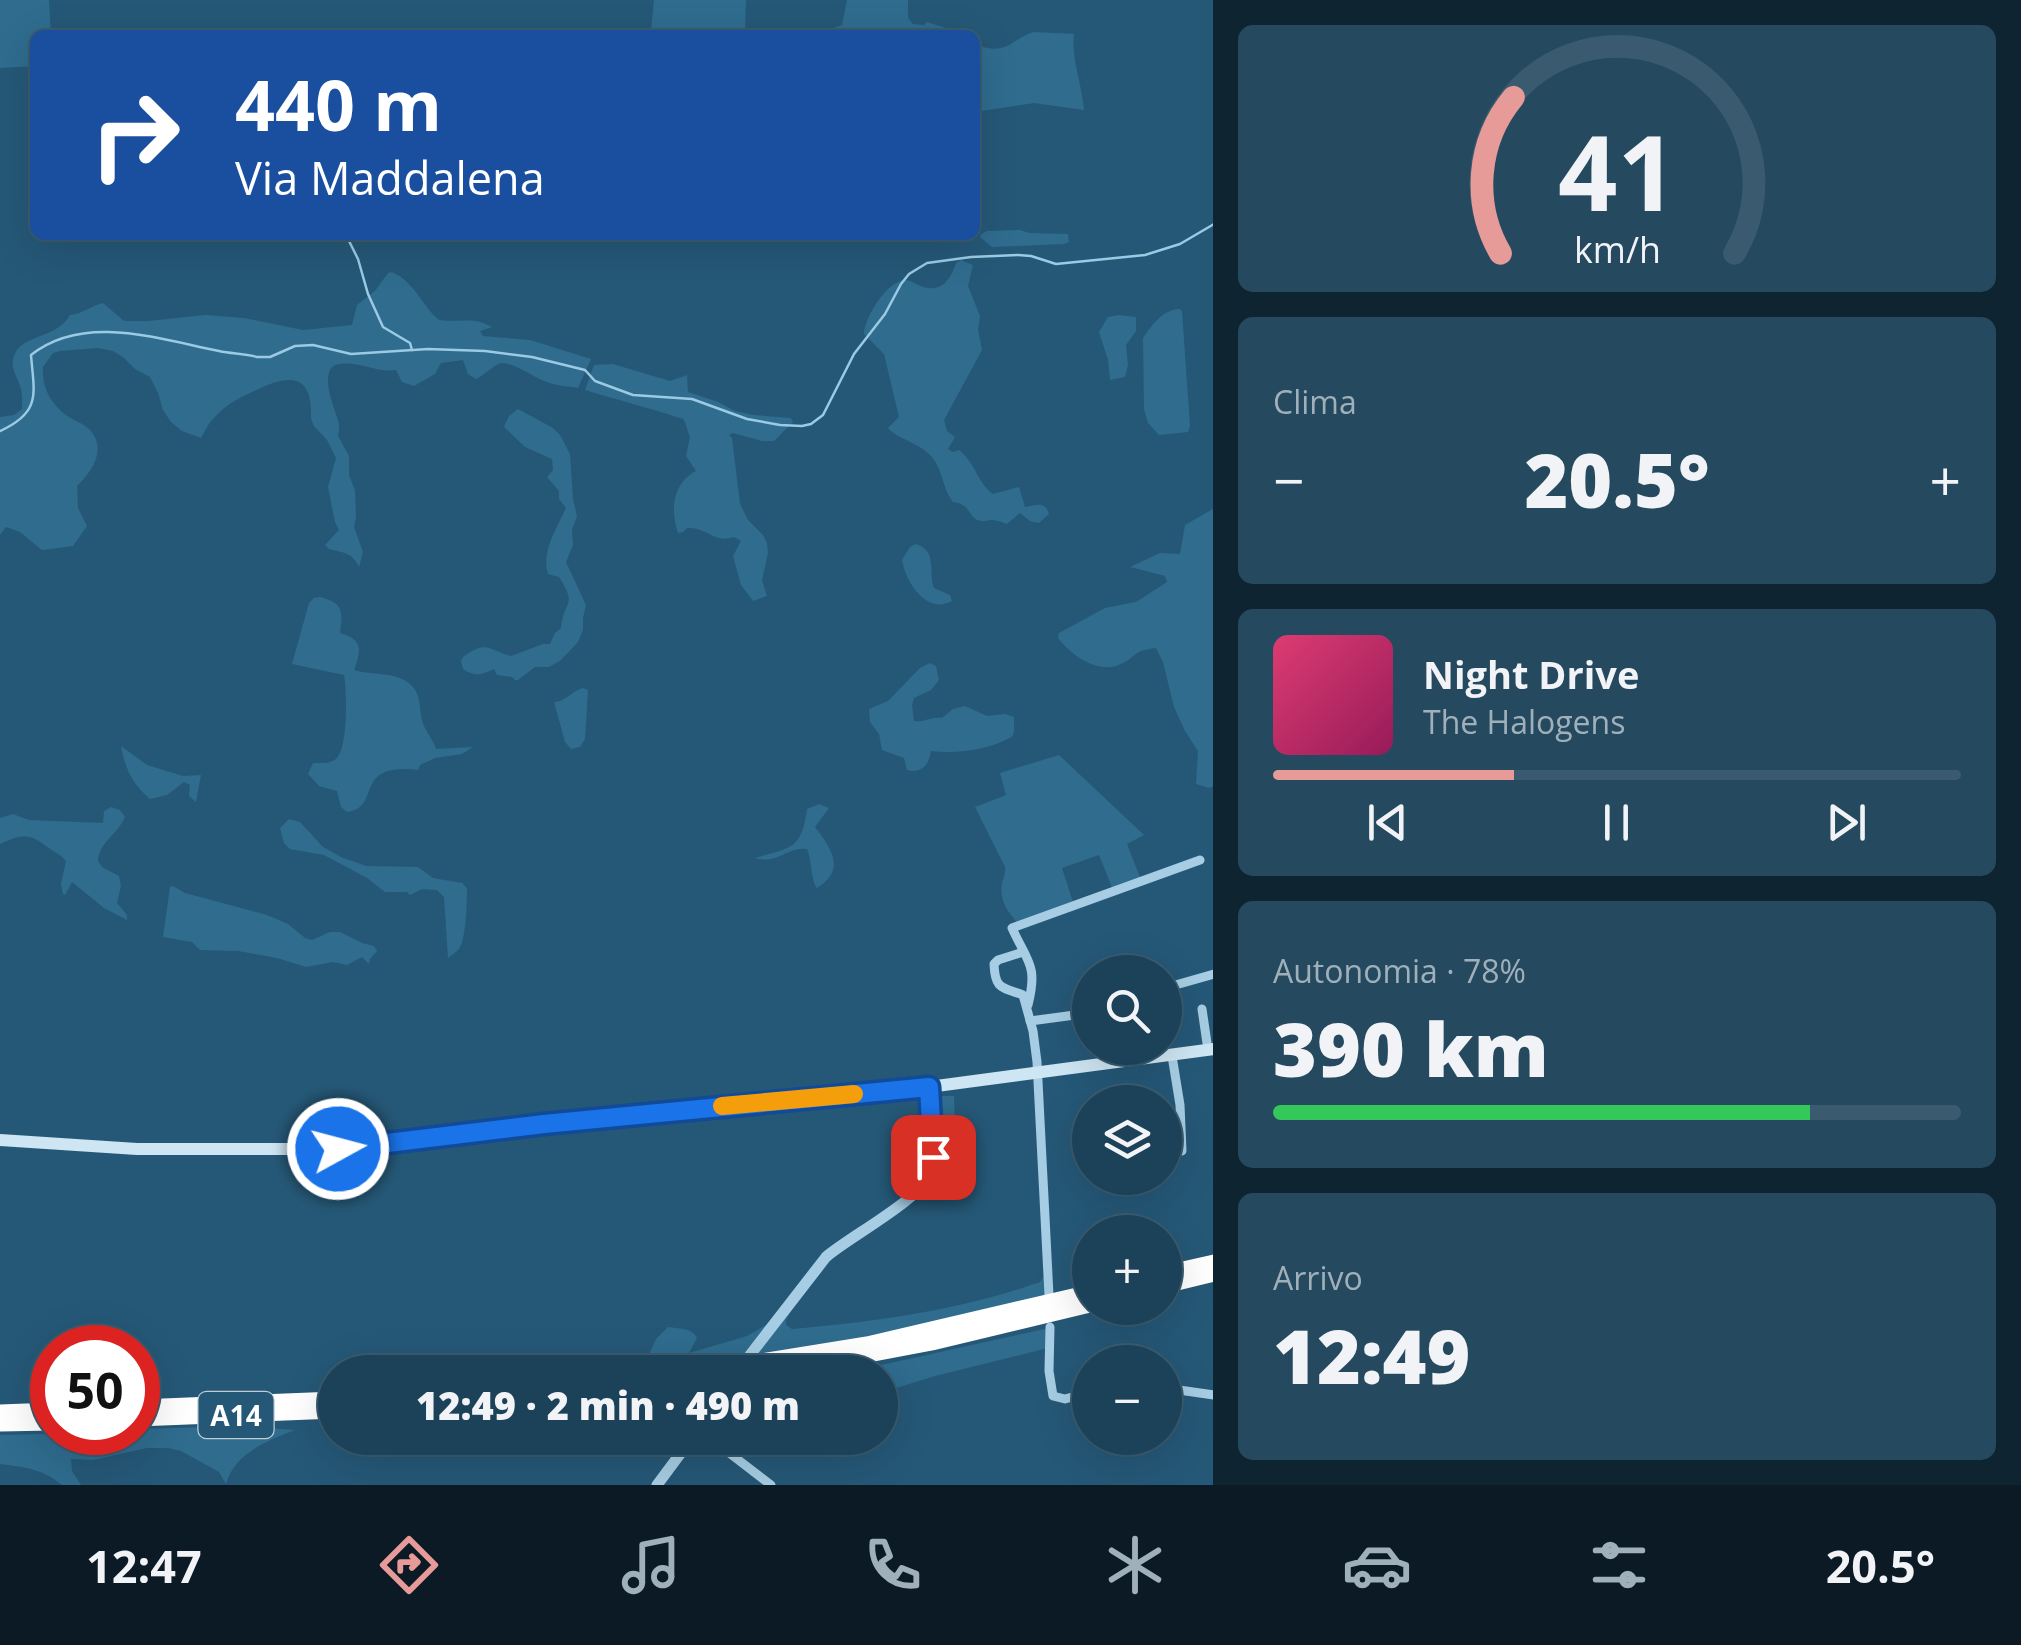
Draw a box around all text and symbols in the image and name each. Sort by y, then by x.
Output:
text: 440 m [235,56,442,152]
icon: right [70,70,200,200]
text: 41 [1558,100,1676,241]
text: Via Maddalena [235,147,545,208]
text: km/h [1574,225,1660,273]
text: Clima [1273,380,1357,423]
text: 20.5° [1524,428,1710,530]
text: − [1273,442,1304,517]
text: + [1930,442,1961,517]
text: Night Drive [1423,648,1639,700]
text: The Halogens [1423,700,1625,743]
icon: previous [1360,795,1415,850]
icon: pause [1589,795,1644,850]
icon: next [1819,795,1874,850]
text: Autonomia · 78% [1273,949,1526,992]
map controls [1072,955,1182,1455]
button: search [1072,955,1182,1065]
text: 390 km [1273,997,1549,1099]
button: layers [1072,1085,1182,1195]
position arrow [286,1097,390,1201]
pin [891,1115,976,1200]
icon: arrive [906,1130,961,1185]
button: + [1072,1215,1182,1325]
text: Arrivo [1273,1256,1363,1299]
text: 12:49 [1273,1304,1470,1406]
speed limit sign: 50 [30,1325,160,1455]
button: − [1072,1345,1182,1455]
text: 12:49 · 2 min · 490 m [416,1379,800,1431]
road number: A14 [198,1392,274,1438]
icon: directions [374,1530,444,1600]
icon: music [616,1530,686,1600]
icon: phone [858,1530,928,1600]
icon: climate [1100,1530,1170,1600]
icon: car [1342,1530,1412,1600]
icon: filters [1584,1530,1654,1600]
text: 12:47 [86,1535,202,1596]
text: 20.5° [1826,1535,1935,1596]

